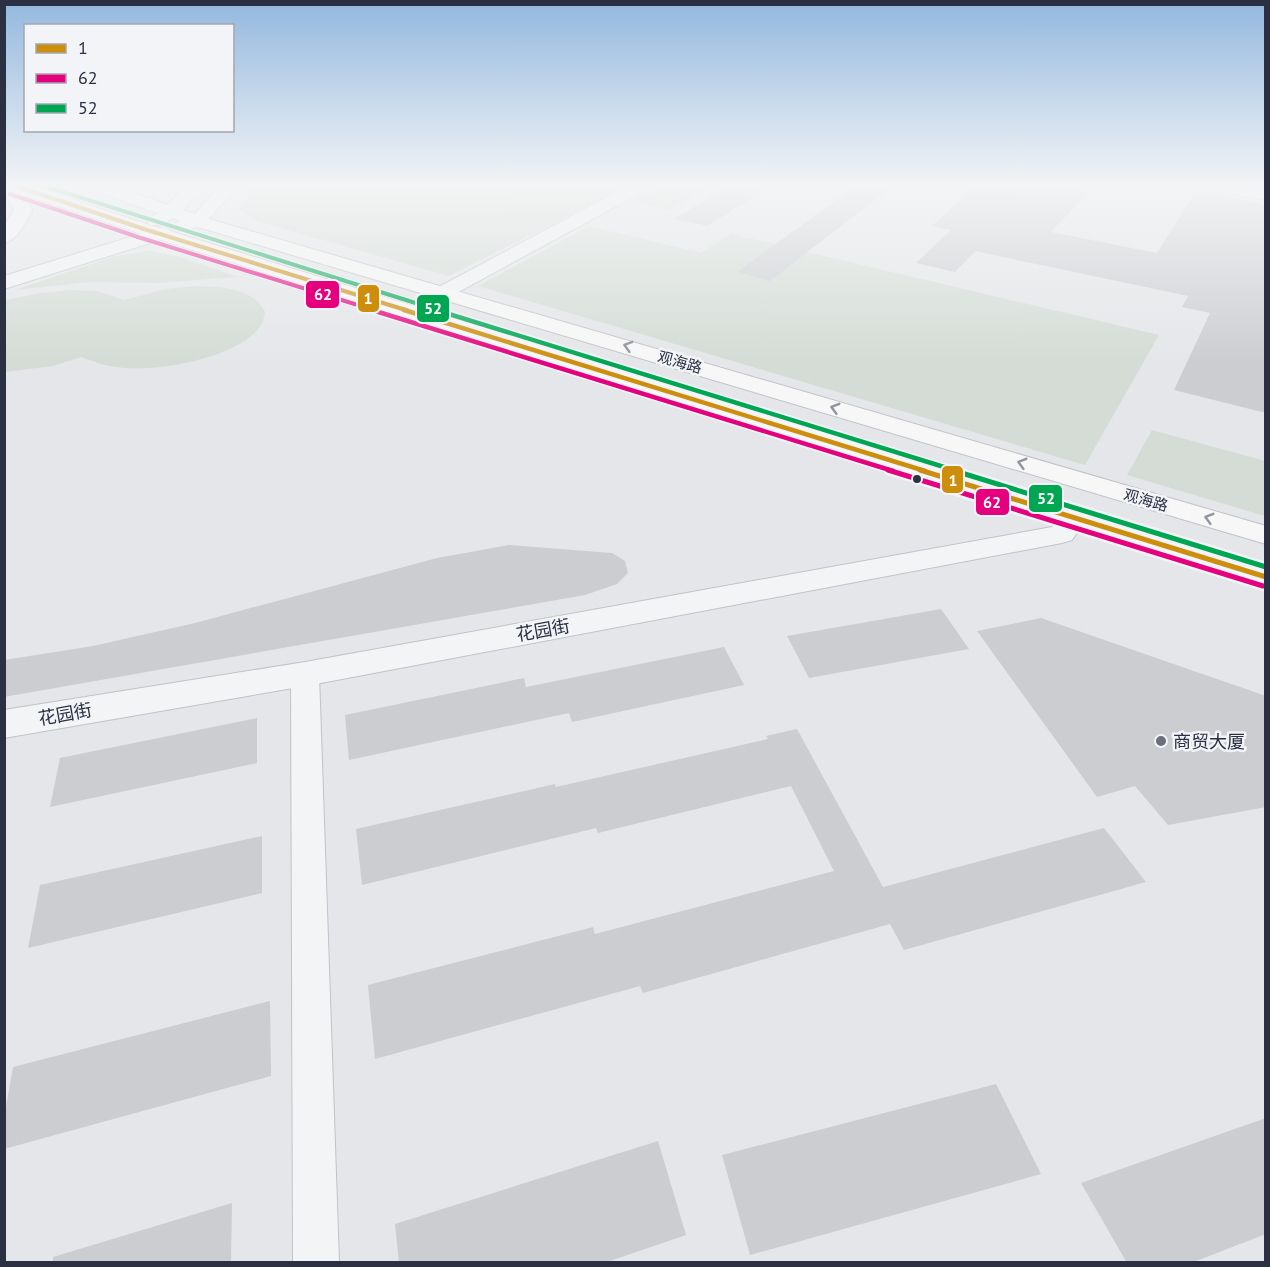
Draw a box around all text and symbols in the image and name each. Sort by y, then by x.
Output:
legend [24,24,234,132]
text: 1 [78,36,88,59]
text: 62 [78,66,98,89]
text: 52 [78,96,98,119]
line badge: 62 [305,280,340,309]
text: 62 [314,284,332,304]
line badge: 1 [357,284,380,313]
text: 1 [363,288,373,308]
line badge: 52 [416,294,450,323]
text: 52 [424,298,442,318]
one-way arrow [623,341,634,353]
street label: 观海路 [656,347,704,377]
one-way arrow [830,403,841,415]
one-way arrow [1017,458,1028,470]
line badge: 1 [941,465,964,494]
text: 1 [948,470,958,490]
unlabelled marker [911,473,923,485]
line badge: 52 [1028,484,1063,513]
street label: 观海路 [1122,485,1170,515]
line badge: 62 [975,488,1010,516]
text: 52 [1037,488,1055,508]
text: 62 [983,492,1001,512]
one-way arrow [1204,513,1215,525]
street label: 花园街 [514,614,572,646]
street label: 花园街 [36,698,94,730]
place label: 商贸大厦 [1173,730,1245,753]
marker: 商贸大厦 [1154,734,1168,748]

